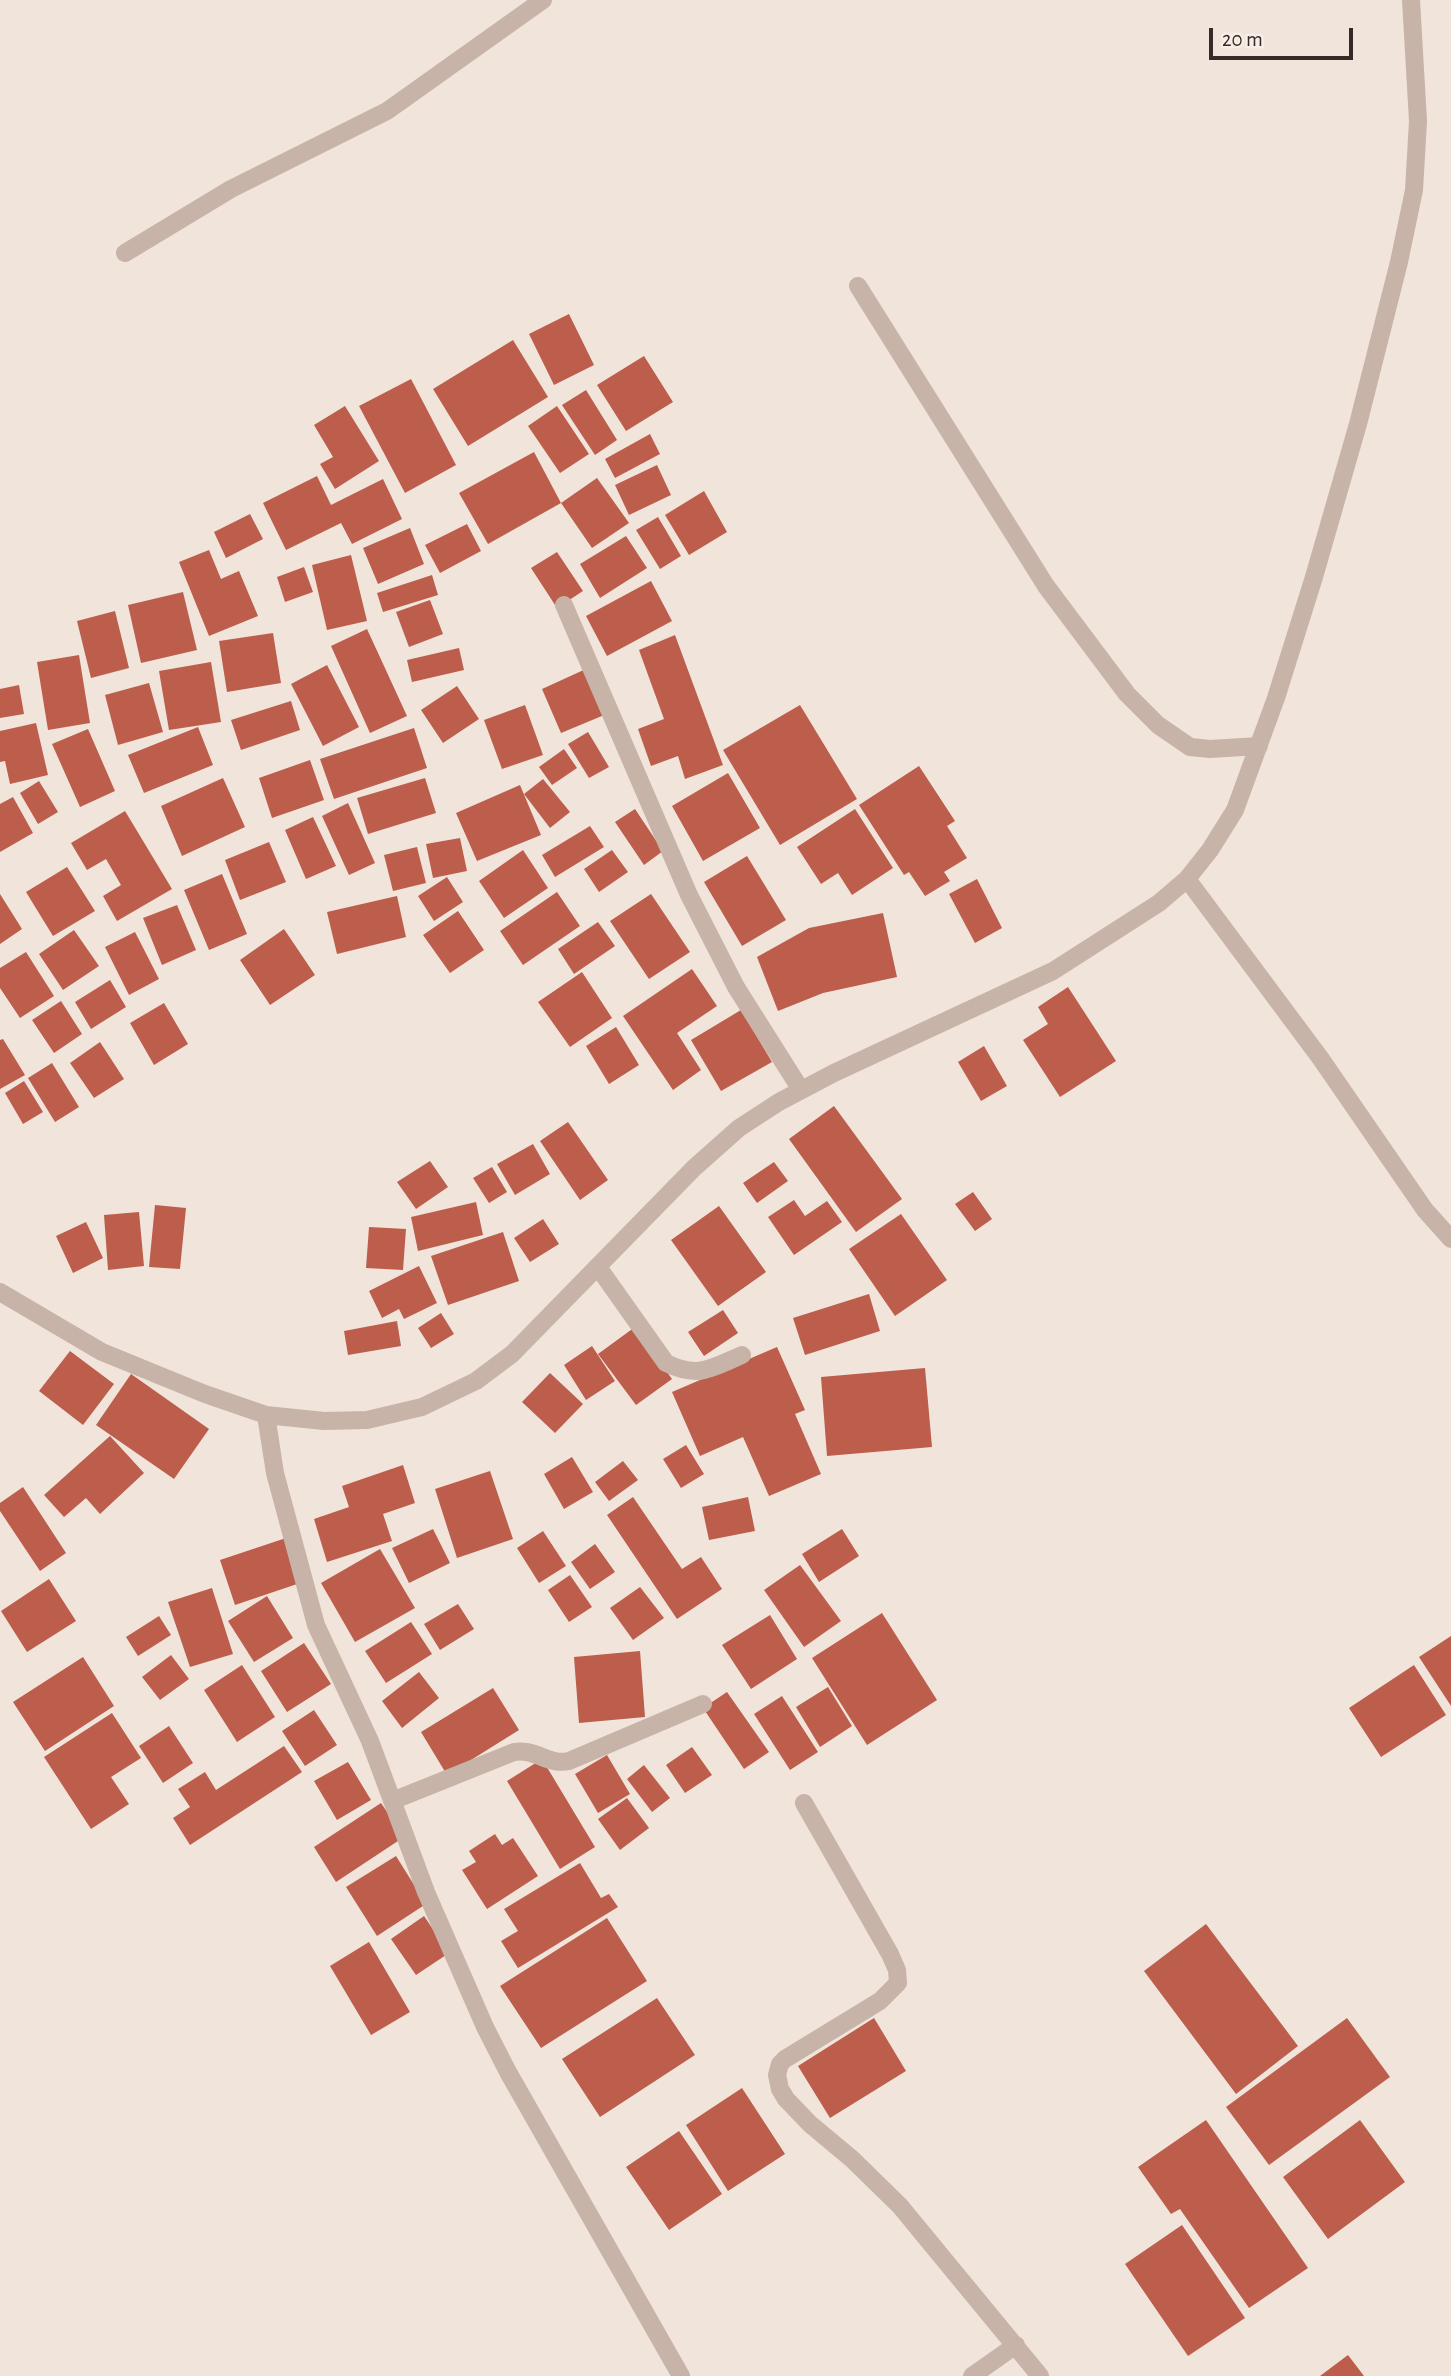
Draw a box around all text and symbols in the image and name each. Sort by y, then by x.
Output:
scale bar [1213,14,1356,58]
text: 20 m [1222,29,1263,50]

